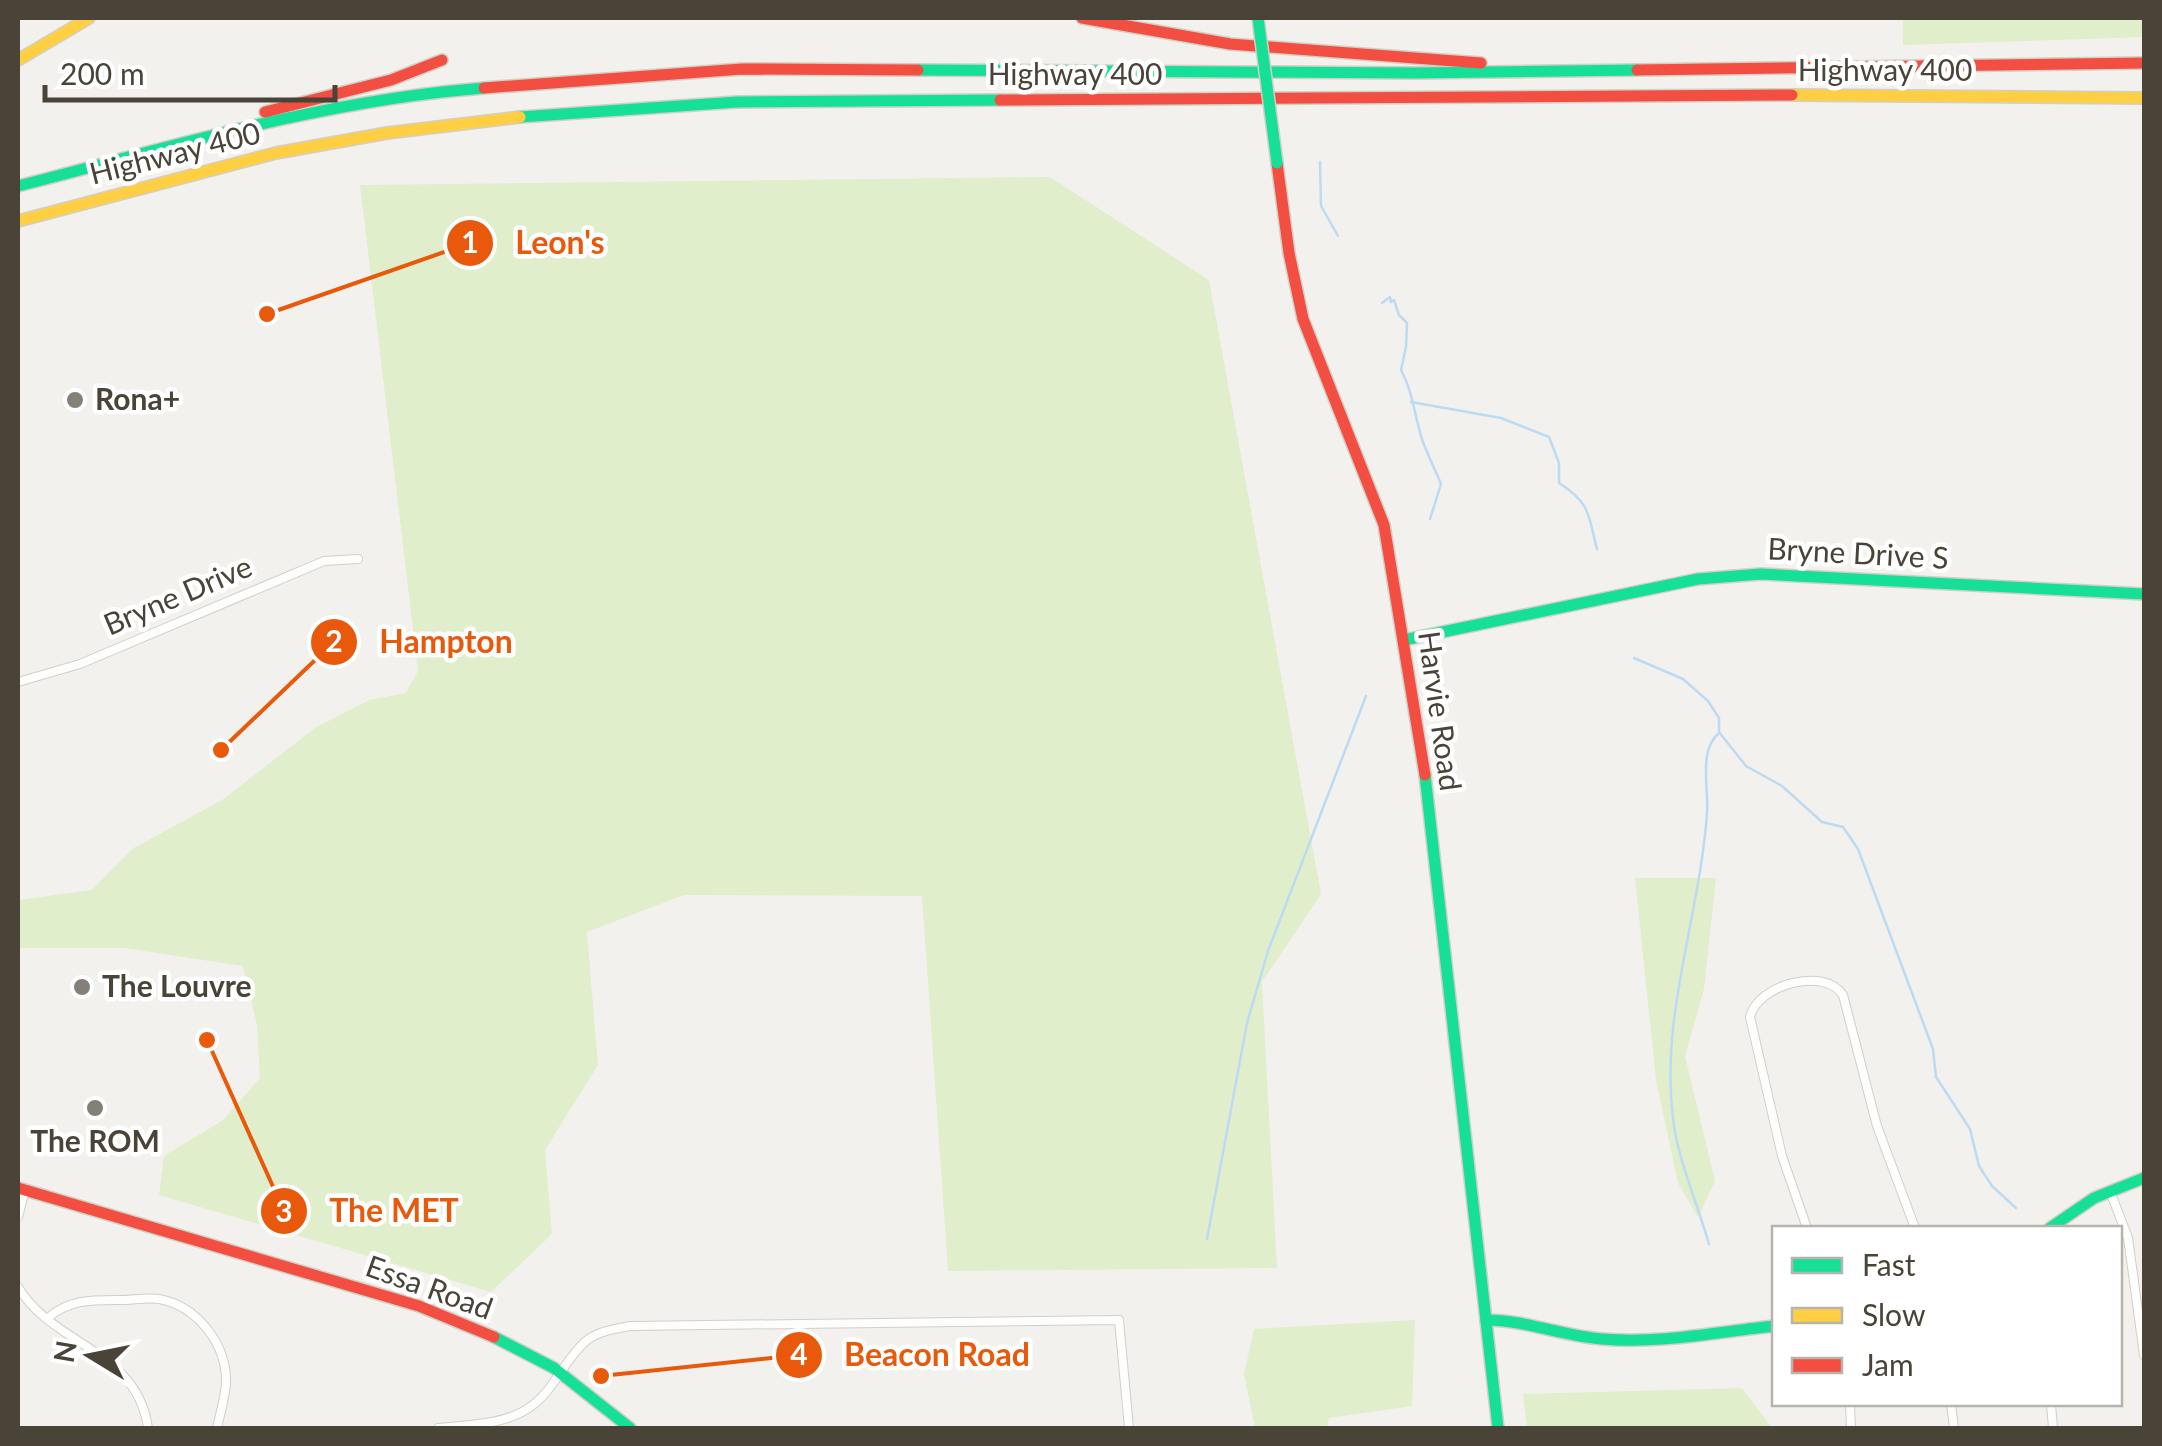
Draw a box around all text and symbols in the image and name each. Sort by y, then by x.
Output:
scale bar [45,40,335,102]
street label: Highway 400 [1798,51,1972,87]
text: 200 m [60,55,145,91]
street label: Highway 400 [988,55,1162,91]
street label: Highway 400 [85,113,264,191]
callout: Leon's [445,212,624,274]
text: Leon's [515,222,605,261]
text: 1 [461,223,479,259]
place label: Rona+ [95,380,180,416]
marker: Rona+ [64,389,86,411]
street label: Bryne Drive S [1767,529,1950,575]
street label: Bryne Drive [98,547,257,641]
callout: Hampton [309,611,532,673]
text: Hampton [379,621,513,660]
text: 2 [325,622,343,658]
street label: Harvie Road [1412,628,1470,793]
place label: The Louvre [102,967,252,1003]
marker: The Louvre [71,976,93,998]
marker: The ROM [84,1097,106,1119]
place label: The ROM [30,1122,160,1158]
callout: The MET [259,1180,479,1242]
text: The MET [329,1190,459,1229]
text: 3 [275,1192,293,1228]
legend [1772,1226,2122,1406]
text: Fast [1862,1246,1916,1282]
street label: Essa Road [361,1247,498,1326]
text: Slow [1862,1296,1926,1332]
north arrow [40,1306,140,1406]
callout: Beacon Road [774,1324,1050,1386]
text: Beacon Road [844,1334,1030,1373]
text: 4 [790,1335,808,1371]
text: N [46,1338,83,1365]
text: Jam [1862,1346,1914,1382]

